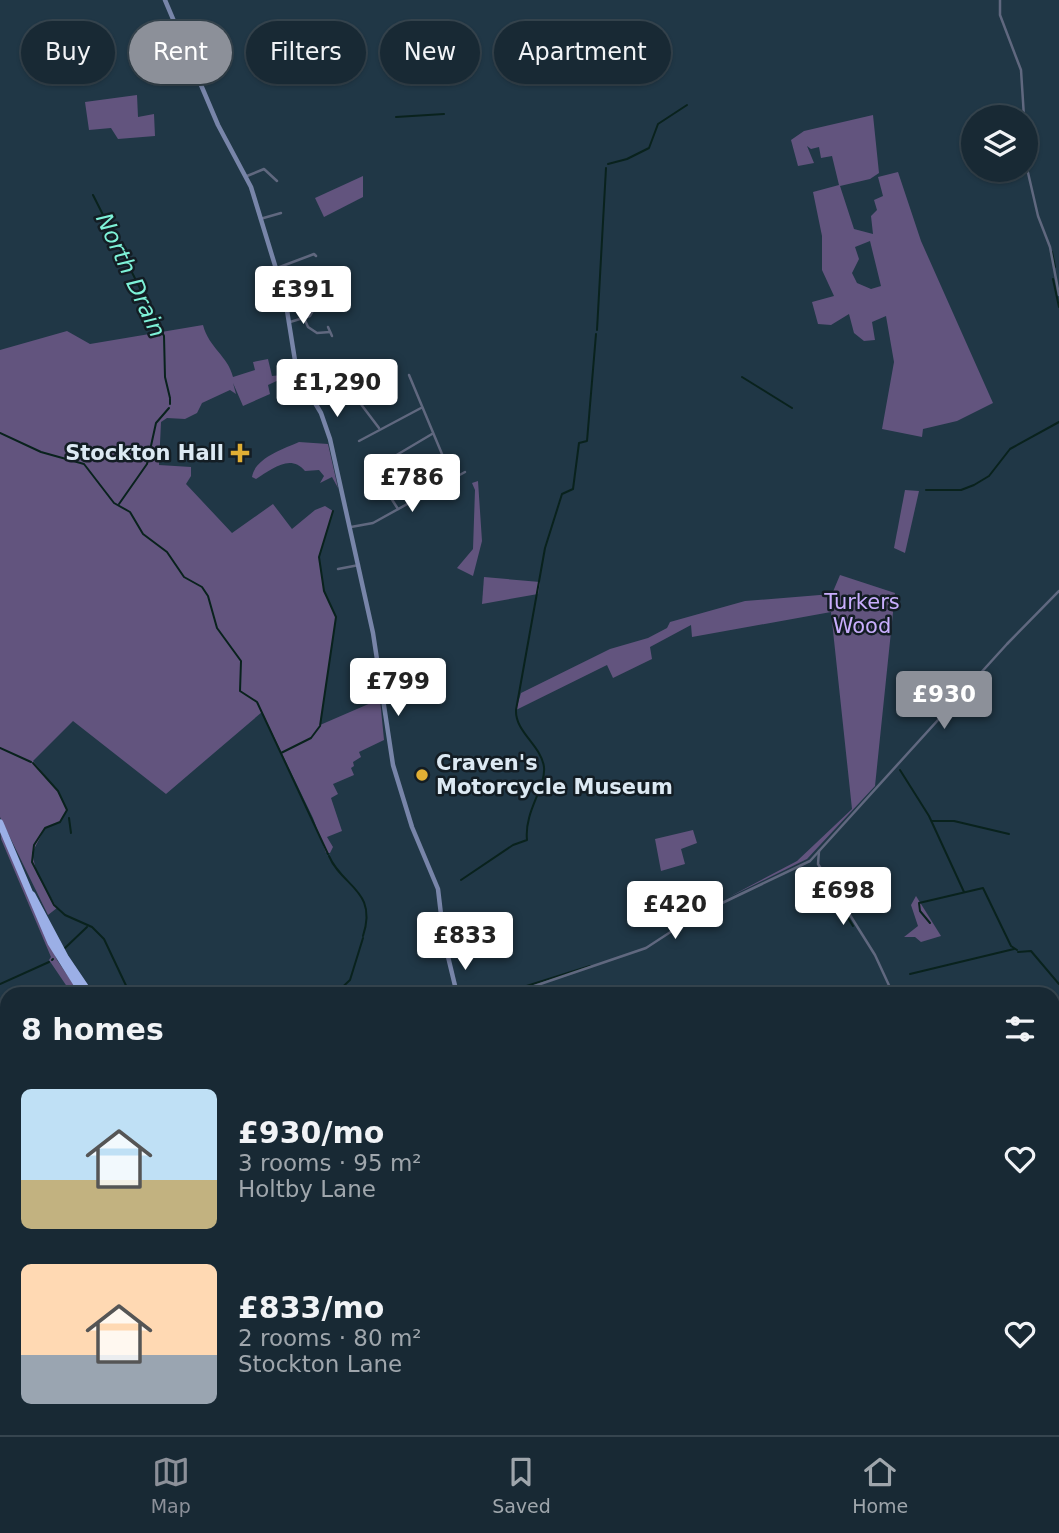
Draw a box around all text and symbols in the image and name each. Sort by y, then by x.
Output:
chip: Buy [21,21,115,84]
chip: Rent [129,21,232,84]
chip: Filters [246,21,366,84]
chip: New [380,21,480,84]
chip: Apartment [494,21,671,84]
map controls [961,105,1038,182]
button: layers [961,105,1038,182]
water label: North Drain [91,209,171,341]
pin: £391 [262,266,344,326]
text: £391 [271,276,335,302]
pin: £1,290 [280,360,394,419]
text: £1,290 [293,369,381,395]
place label: Stockton Hall [65,441,224,465]
marker: Stockton Hall [230,443,250,463]
pin: £786 [371,454,453,514]
text: £786 [380,464,444,490]
park label: Turkers Wood [823,590,900,638]
pin: £799 [357,658,439,718]
text: £799 [366,668,430,694]
pin: £930 [903,672,985,731]
text: £930 [912,681,976,707]
place label: Craven's Motorcycle Museum [436,751,673,799]
marker: Craven's Motorcycle Museum [414,767,430,783]
pin: £698 [802,867,884,927]
text: £698 [811,877,875,903]
pin: £420 [634,881,716,941]
text: £420 [643,891,707,917]
pin: £833 [424,912,506,972]
text: £833 [433,922,497,948]
icon: filters [1001,1010,1039,1048]
text: 8 homes [21,1012,164,1047]
text: £930/mo [238,1115,384,1150]
icon: home [77,1117,161,1201]
icon: heart [1001,1140,1039,1178]
text: 3 rooms · 95 m² [238,1150,422,1176]
text: Holtby Lane [238,1176,376,1202]
text: £833/mo [238,1290,384,1325]
icon: home [77,1292,161,1376]
icon: heart [1001,1315,1039,1353]
text: 2 rooms · 80 m² [238,1325,422,1351]
text: Stockton Lane [238,1351,402,1377]
tab: Map [151,1453,191,1517]
tab: Saved [492,1453,551,1517]
tab: Home [852,1453,908,1517]

